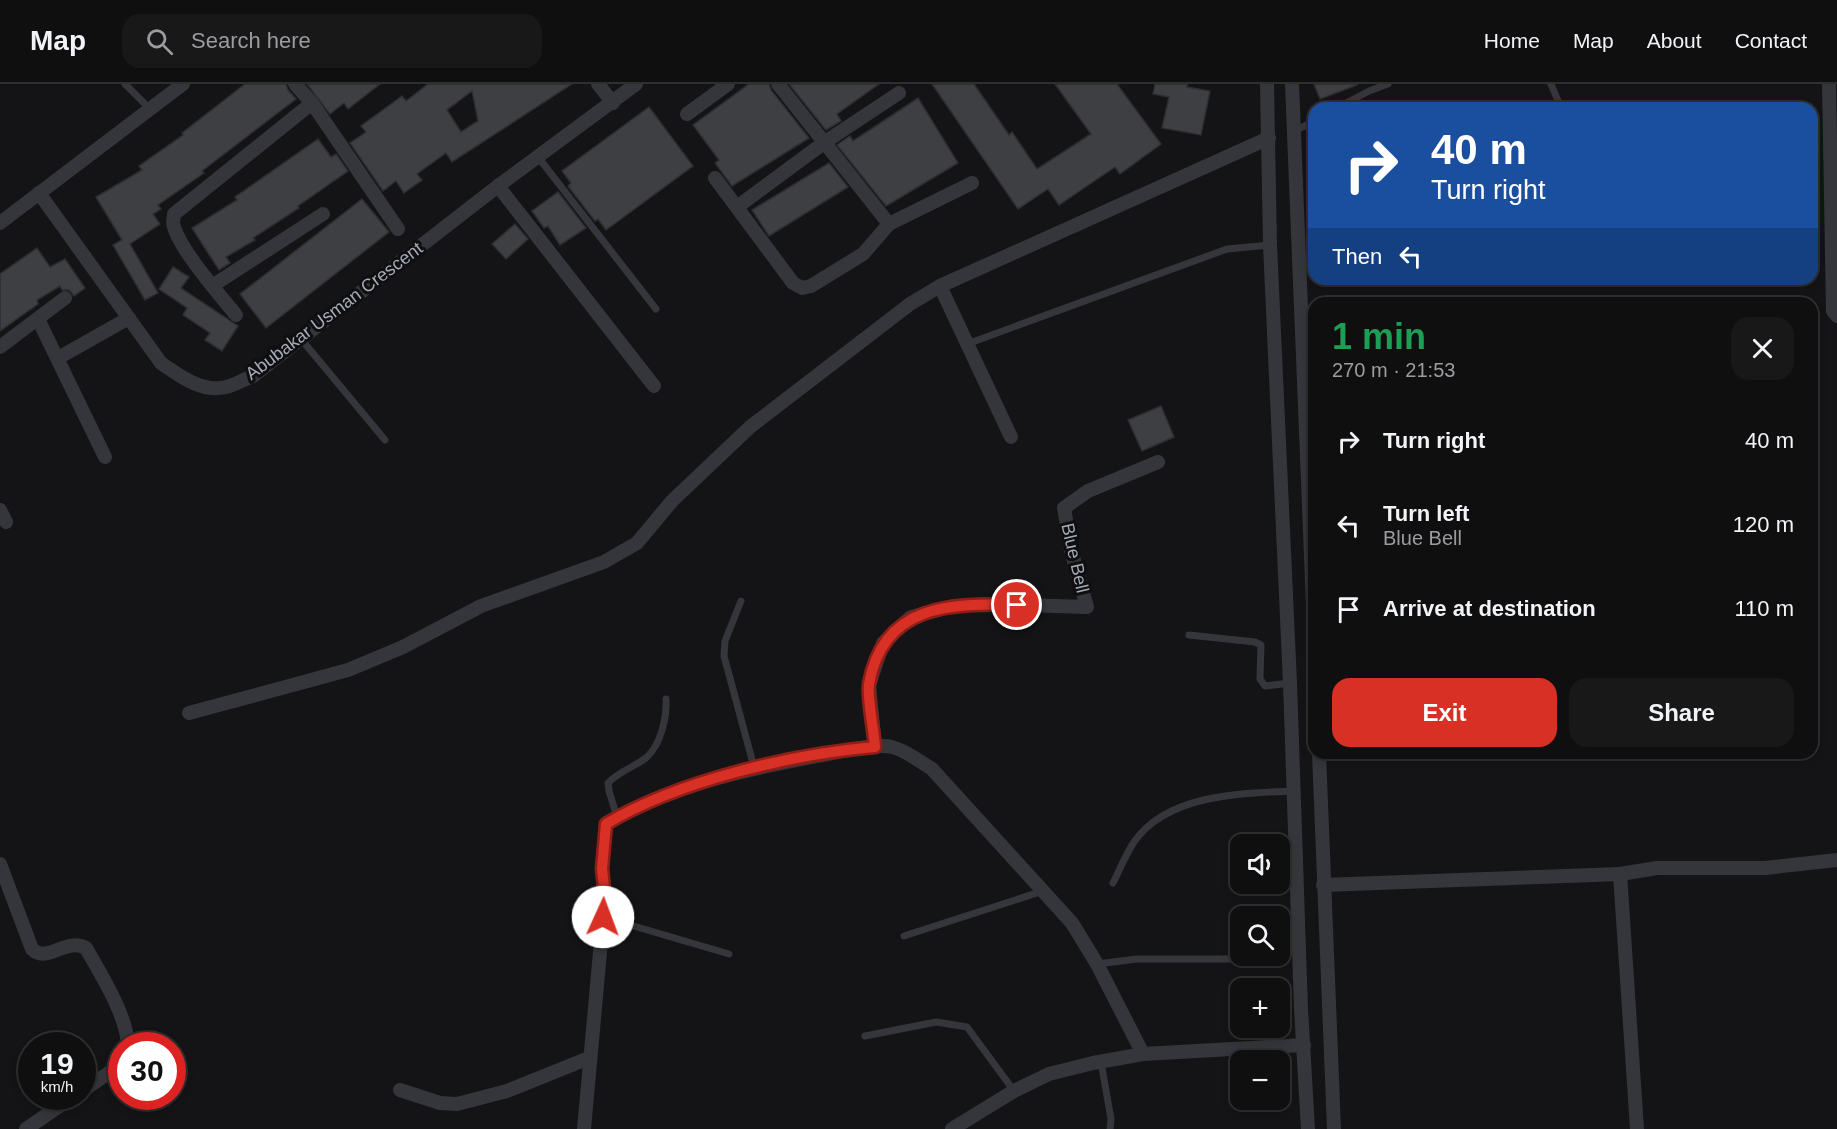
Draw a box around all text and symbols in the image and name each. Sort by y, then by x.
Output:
search box [122,14,542,68]
text: Map [30,25,86,56]
icon: search [143,25,176,58]
text: Search here [191,28,311,53]
text: Home [1484,29,1540,52]
text: Map [1573,29,1614,52]
text: About [1647,29,1702,52]
text: Contact [1735,29,1807,52]
icon: right [1332,126,1410,204]
text: 40 m [1431,126,1527,173]
text: Turn right [1431,175,1546,205]
street label: Abubakar Usman Crescent [242,238,426,384]
icon: left [1394,240,1427,273]
text: Then [1332,244,1382,269]
text: 1 min [1332,316,1426,357]
button: close [1731,317,1794,380]
text: 270 m · 21:53 [1332,359,1455,381]
icon: right [1332,425,1365,458]
text: Turn right [1383,428,1485,453]
text: 40 m [1745,428,1794,453]
text: Turn left [1383,501,1469,526]
icon: left [1332,509,1365,542]
text: 120 m [1733,512,1794,537]
street label: Blue Bell [1057,521,1093,595]
text: Blue Bell [1383,527,1462,549]
pin [991,579,1042,630]
icon: arrive [1000,588,1033,621]
icon: arrive [1332,593,1365,626]
text: Arrive at destination [1383,596,1596,621]
text: 110 m [1734,596,1794,621]
button: Exit [1332,678,1557,747]
button: Share [1569,678,1794,747]
map controls [1230,834,1290,1110]
button: sound [1230,834,1290,894]
position arrow [571,885,635,949]
button: search [1230,906,1290,966]
button: + [1230,978,1290,1038]
speed limit sign: 30 [108,1032,186,1110]
text: 19 [40,1047,74,1080]
button: − [1230,1050,1290,1110]
text: km/h [41,1078,73,1095]

